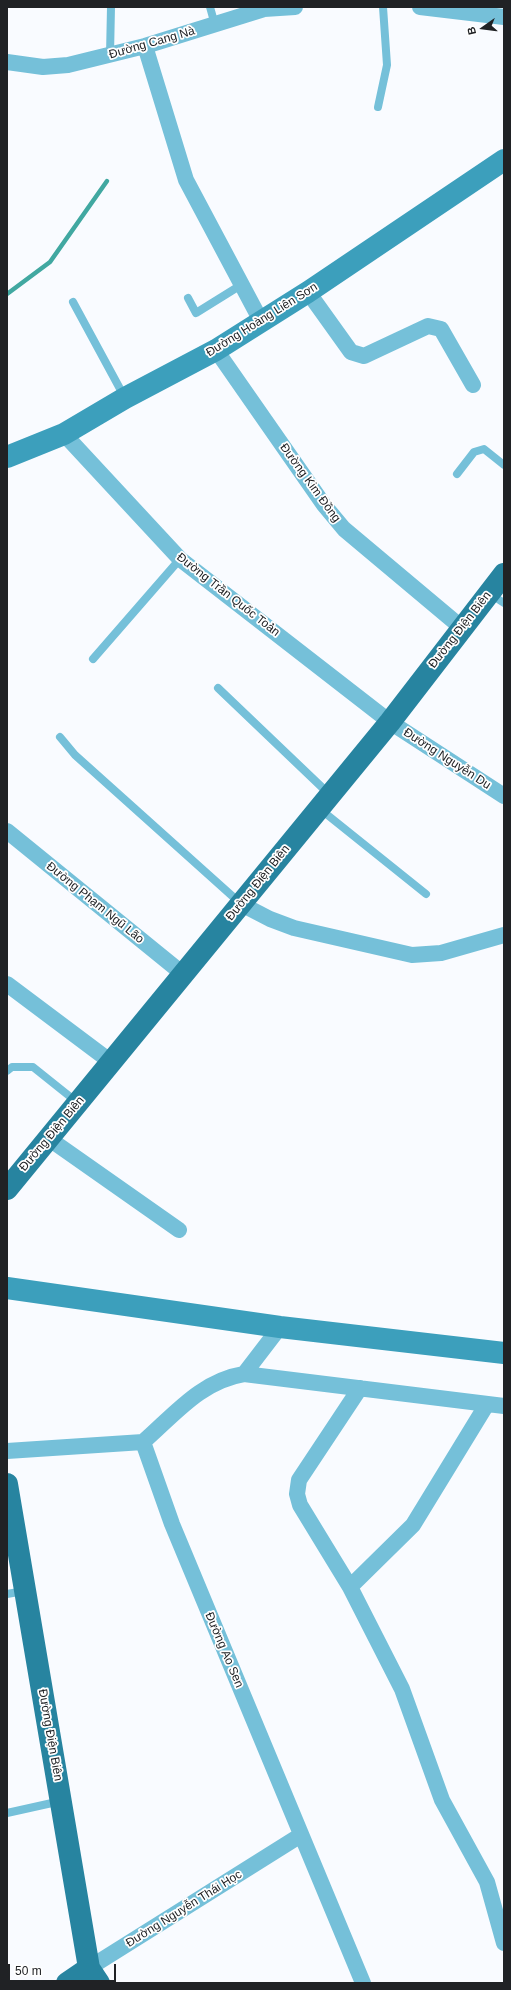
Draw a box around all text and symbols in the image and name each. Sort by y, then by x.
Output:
north arrow [463,8,503,48]
street label: Đường Cang Nà [107,24,197,62]
text: B [465,26,478,36]
street label: Đường Hoàng Liên Sơn [204,280,320,360]
street label: Đường Kim Đồng [277,441,343,525]
street label: Đường Trần Quốc Toản [174,550,282,640]
street label: Đường Điện Biên [426,589,494,671]
street label: Đường Nguyễn Du [401,725,493,793]
street label: Đường Điện Biên [223,842,293,924]
street label: Đường Phạm Ngũ Lão [43,859,147,947]
street label: Đường Điện Biên [17,1094,87,1174]
street label: Đường Ao Sen [202,1610,246,1690]
street label: Đường Điện Biên [35,1688,65,1782]
street label: Đường Nguyễn Thái Học [123,1867,245,1951]
scale bar [10,1956,118,1982]
text: 50 m [15,1964,42,1978]

